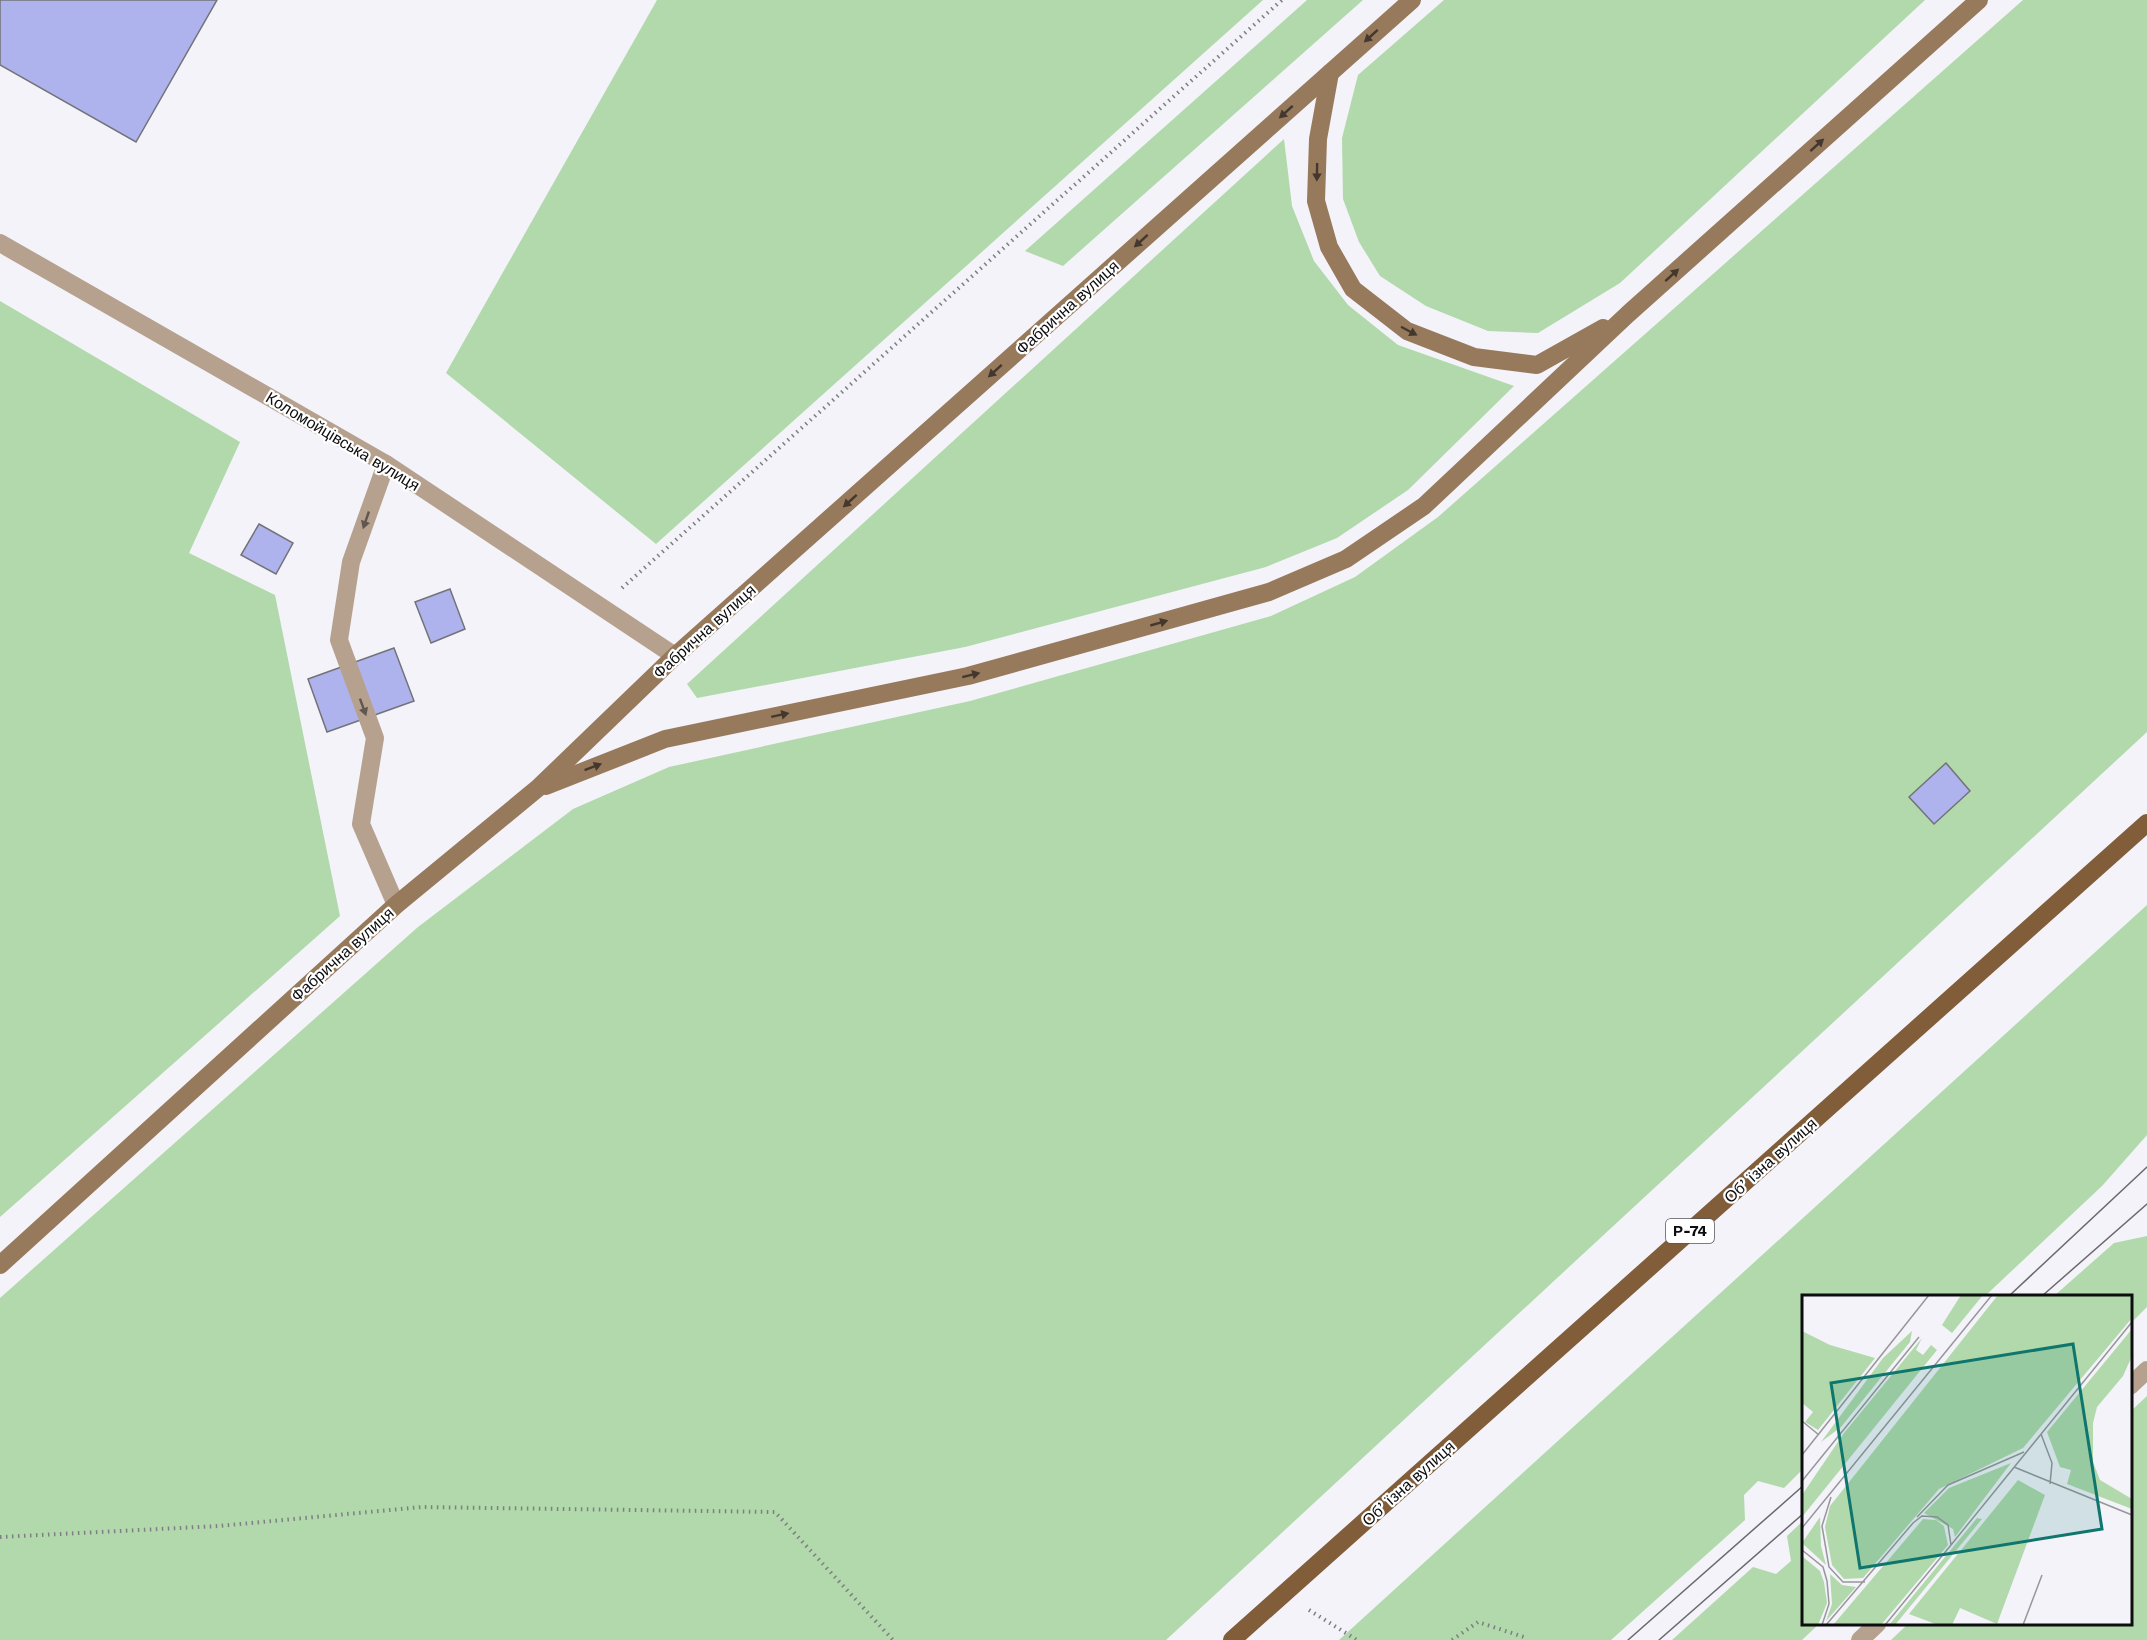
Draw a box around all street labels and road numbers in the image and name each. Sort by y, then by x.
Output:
street label: Фабрична вулиця [1012,256,1123,358]
street label: Коломойцівська вулиця [262,388,423,495]
street label: Фабрична вулиця [649,580,760,682]
street label: Фабрична вулиця [287,903,398,1005]
street label: Обʼїзна вулиця [1720,1114,1821,1207]
road number: Р-74 [1666,1219,1714,1243]
street label: Обʼїзна вулиця [1358,1437,1459,1530]

